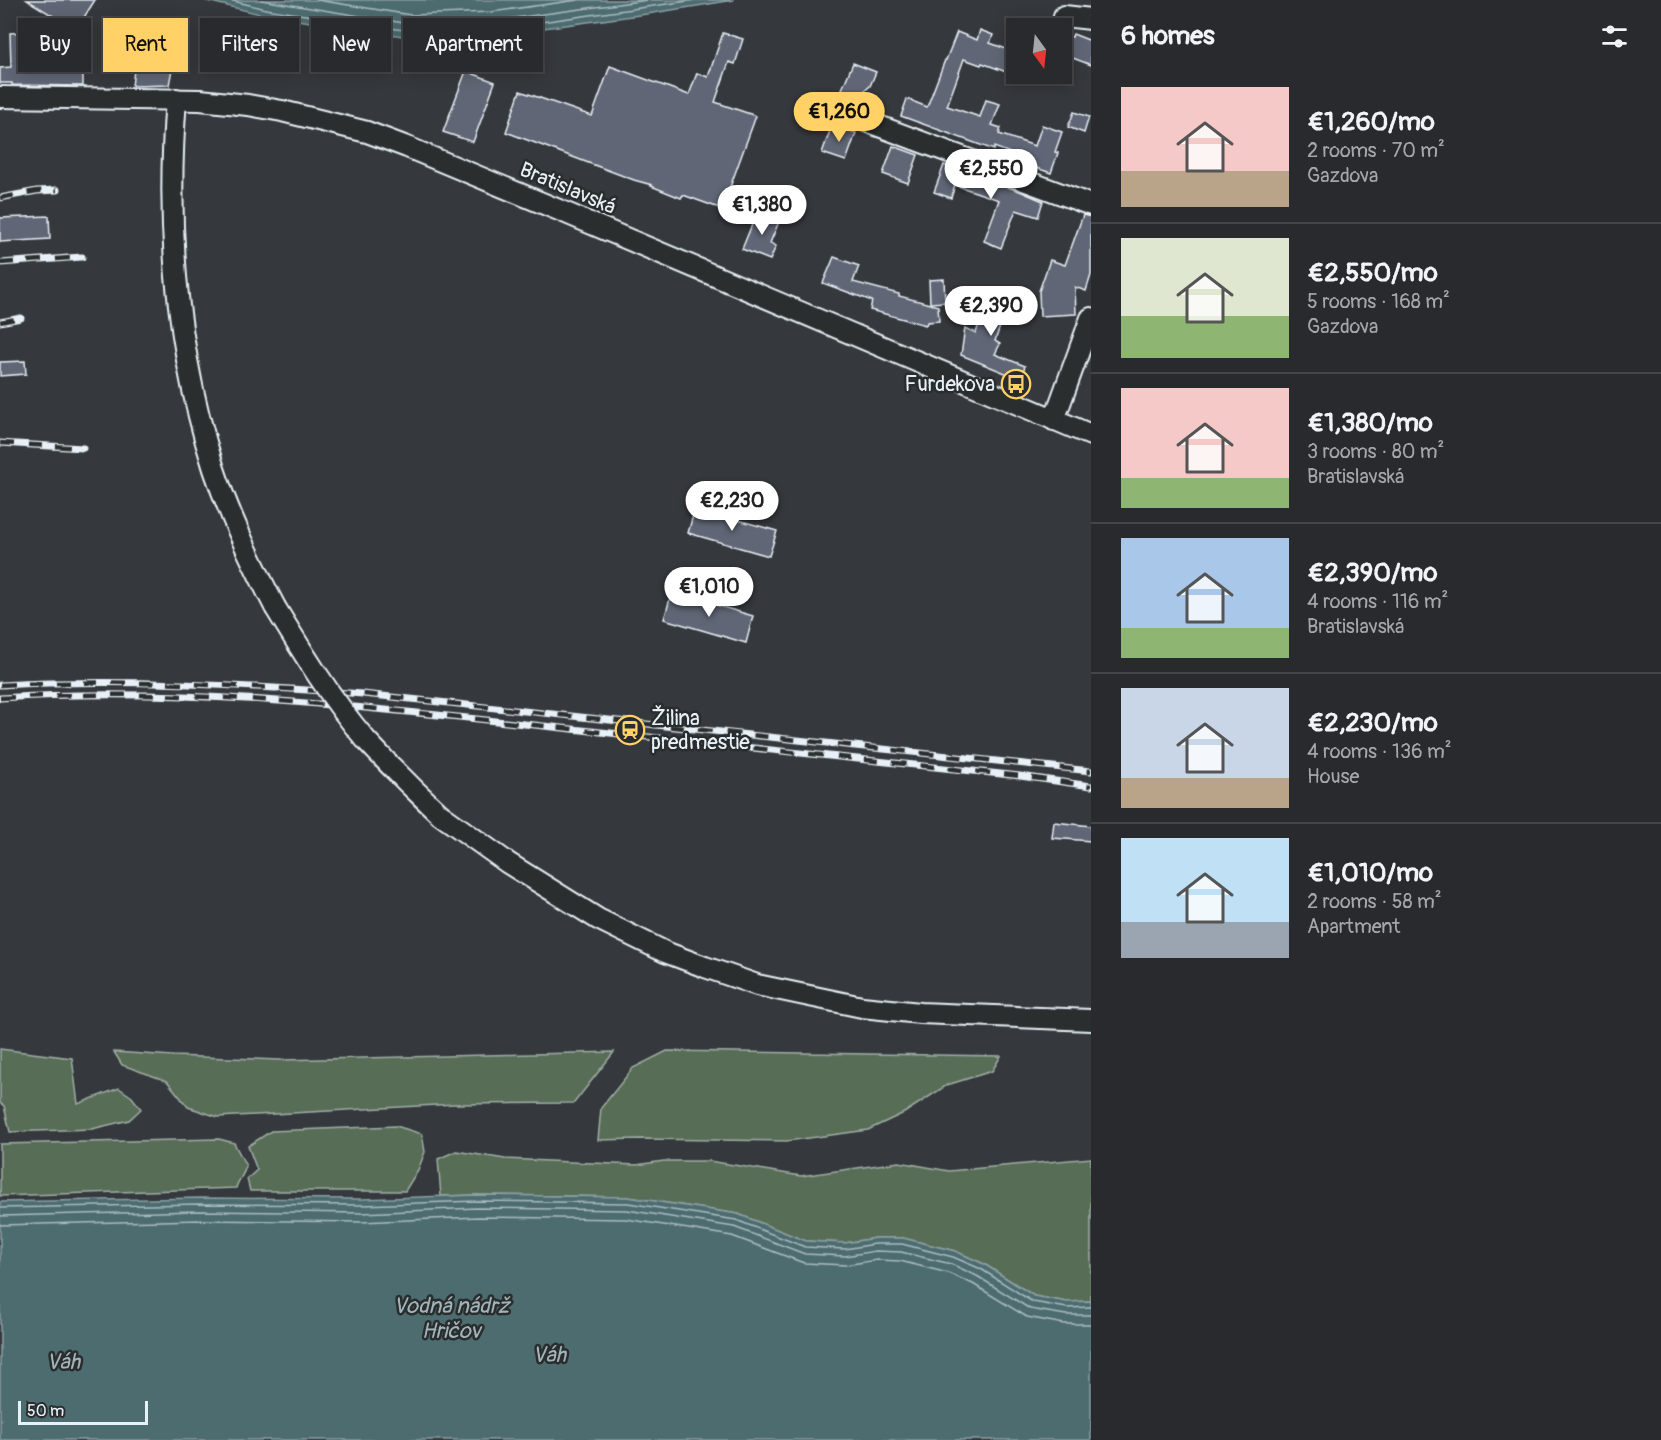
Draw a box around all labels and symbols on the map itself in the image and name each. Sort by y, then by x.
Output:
north arrow [1006,18,1072,84]
pin: €1,260 [790,92,888,143]
pin: €2,550 [942,149,1040,200]
street label: Bratislavská [515,156,620,221]
pin: €1,380 [713,185,811,236]
pin: €2,390 [942,286,1040,337]
bus stop icon: Furdekova [1000,368,1032,400]
place label: Furdekova [905,371,995,398]
pin: €2,230 [683,481,781,532]
pin: €1,010 [660,567,758,618]
place label: Žilina predmestie [651,705,750,756]
station icon: Žilina predmestie [614,714,646,746]
water label: Vodná nádrž Hričov [393,1292,512,1345]
water label: Váh [532,1341,568,1369]
water label: Váh [46,1348,82,1376]
scale bar [18,1398,148,1426]

